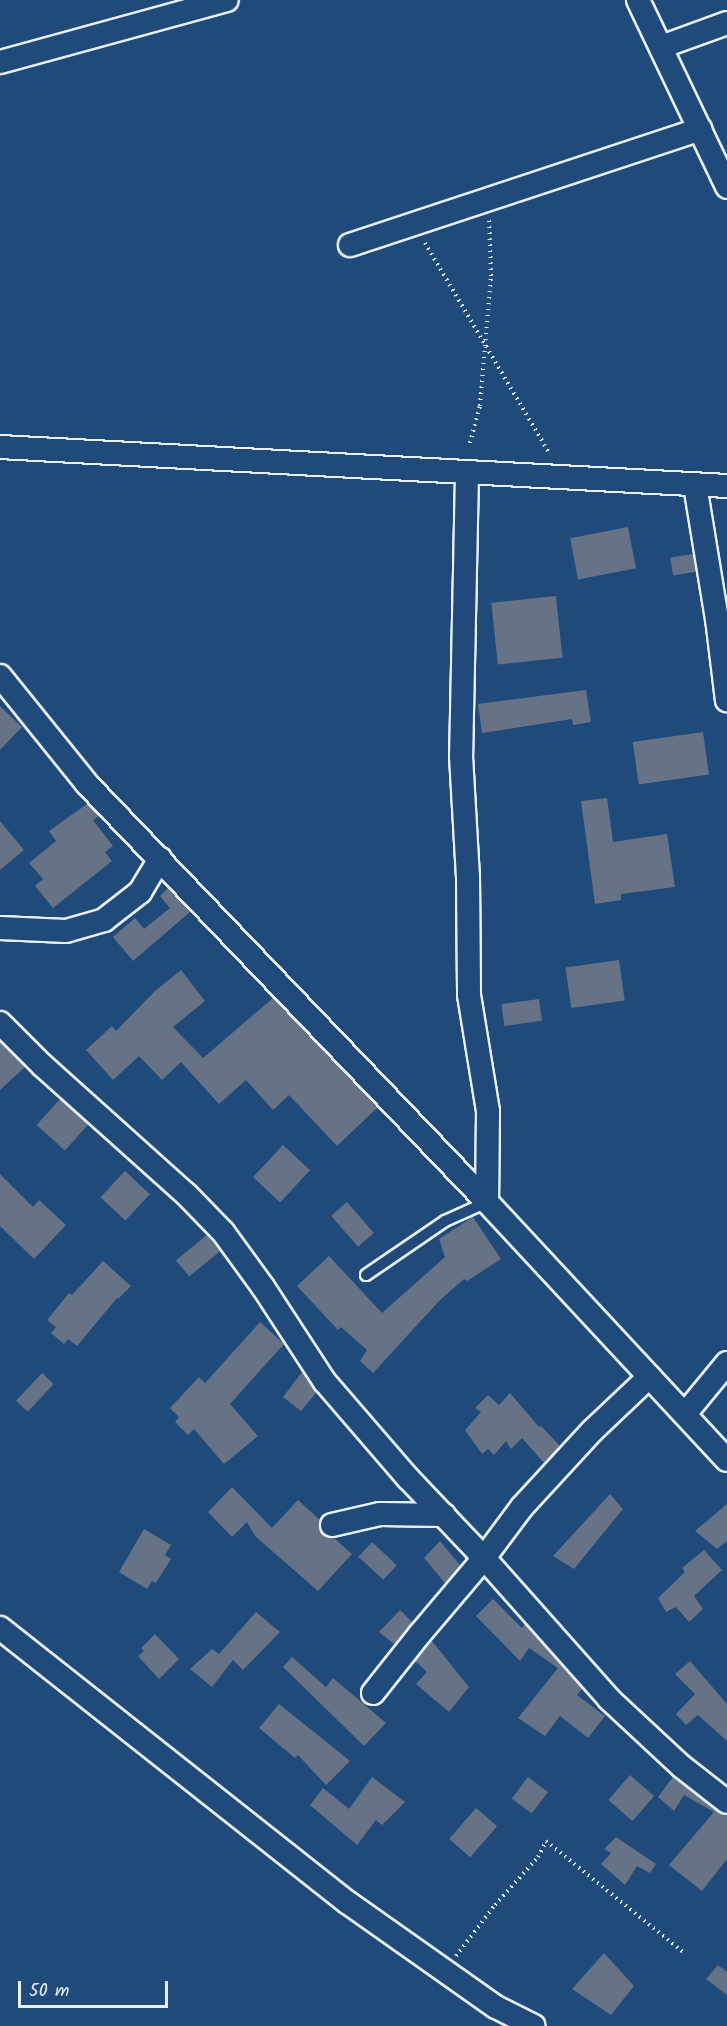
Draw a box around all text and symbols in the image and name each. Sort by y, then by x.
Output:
scale bar [21,1969,171,2007]
text: 50 m [29,1977,69,2006]

